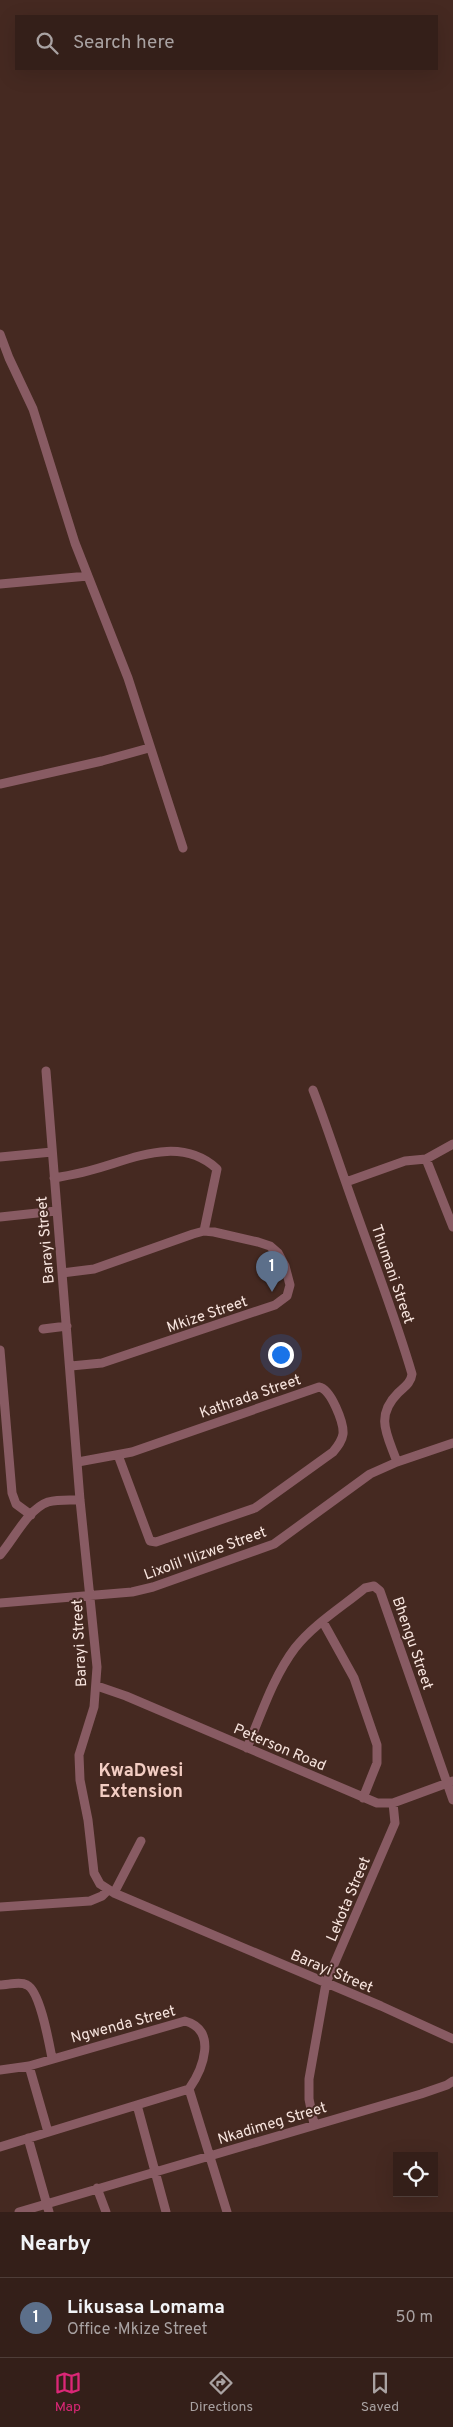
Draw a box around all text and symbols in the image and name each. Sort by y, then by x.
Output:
search box [15,15,438,70]
icon: search [33,29,61,57]
text: Search here [73,31,175,55]
street label: Barayi Street [33,1195,60,1285]
street label: Thumani Street [366,1222,417,1327]
pin: 1 [256,1251,288,1292]
street label: Mkize Street [165,1293,250,1338]
your location [268,1342,294,1368]
street label: Kathrada Street [197,1371,304,1424]
street label: Lixolil 'Ilizwe Street [142,1523,269,1585]
street label: Bhengu Street [387,1594,436,1692]
street label: Barayi Street [69,1598,92,1687]
street label: Peterson Road [230,1720,329,1776]
district label: KwaDwesi Extension [99,1760,183,1804]
street label: Lekota Street [323,1854,376,1945]
street label: Barayi Street [287,1946,376,1998]
street label: Ngwenda Street [69,2002,178,2049]
street label: Nkadimeg Street [216,2099,329,2150]
map controls [393,2152,438,2197]
button: locate [393,2152,438,2197]
text: Nearby [20,2231,91,2258]
text: Likusasa Lomama [67,2296,225,2320]
text: 1 [33,2308,39,2328]
text: 50 m [396,2308,433,2328]
text: Office · Mkize Street [67,2320,208,2340]
tab: Map [54,2369,82,2416]
tab: Directions [189,2369,253,2416]
tab: Saved [361,2369,399,2416]

